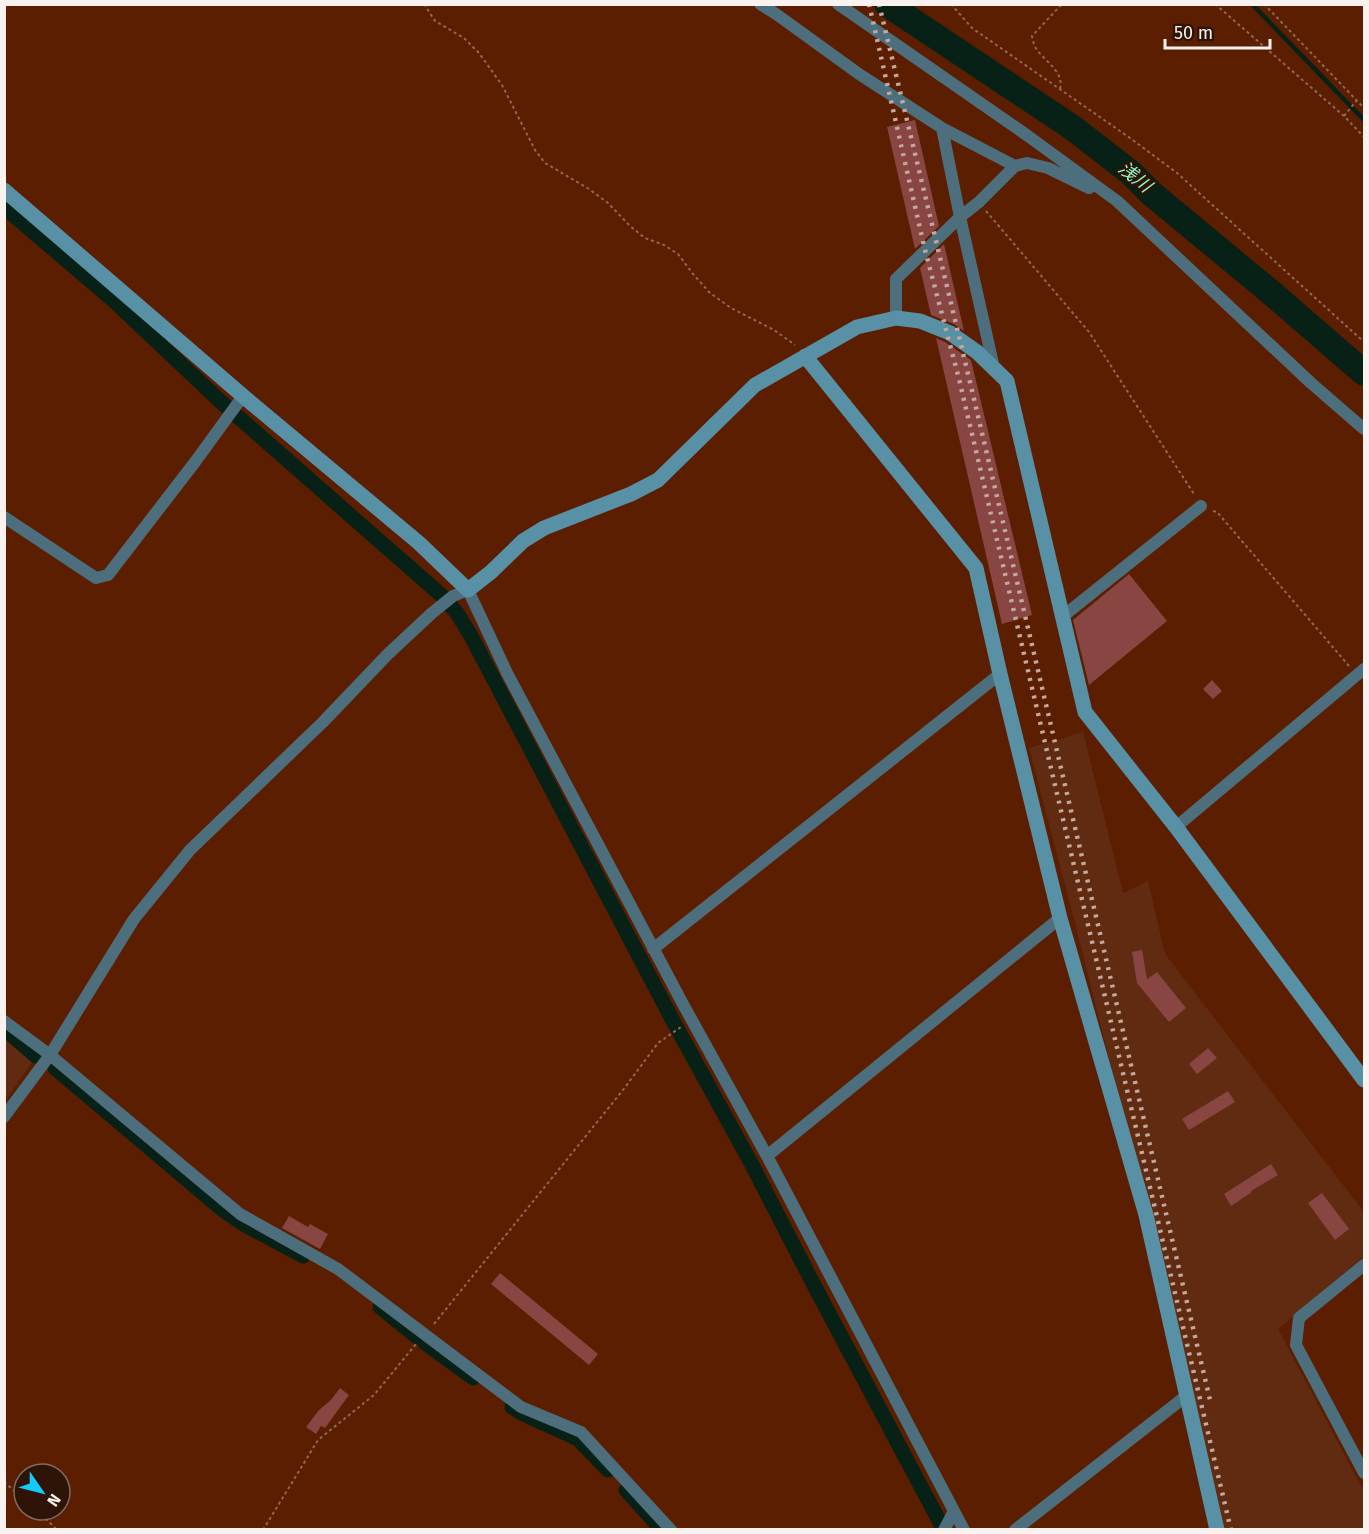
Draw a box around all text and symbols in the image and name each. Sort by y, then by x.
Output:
scale bar [1165,12,1270,50]
text: 50 m [1174,22,1213,44]
water label: 浅川 [1114,157,1157,198]
north arrow [12,1462,72,1522]
text: N [43,1491,65,1510]

